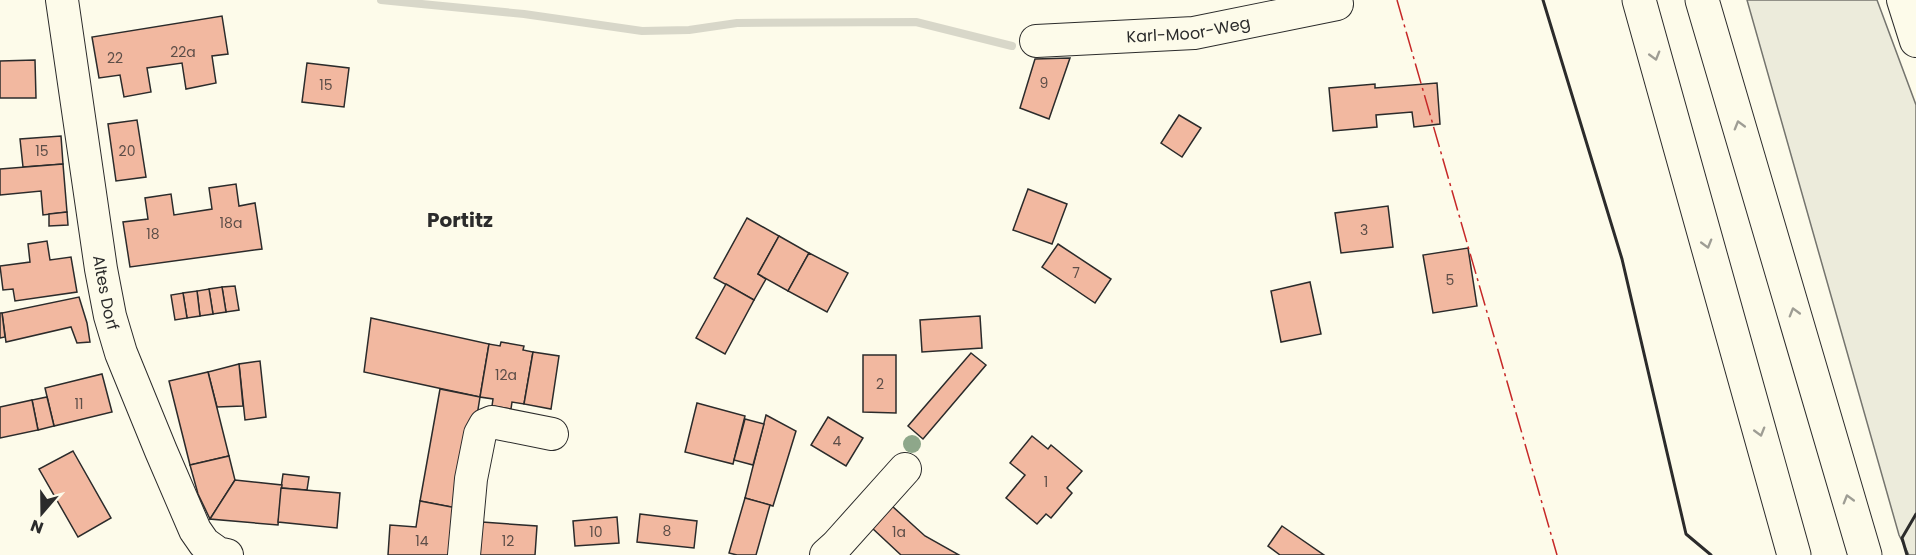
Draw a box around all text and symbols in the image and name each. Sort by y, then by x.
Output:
street label: Karl-Moor-Weg [1126,11,1252,48]
house number: 22a [170,42,196,62]
house number: 22 [107,48,123,68]
one-way arrow [1648,50,1660,61]
house number: 9 [1040,73,1048,93]
house number: 15 [319,75,333,95]
one-way arrow [1734,120,1746,131]
house number: 15 [35,141,49,161]
house number: 20 [119,141,135,161]
district label: Portitz [427,206,493,234]
house number: 18a [220,213,242,233]
house number: 3 [1360,220,1368,240]
house number: 18 [146,224,160,244]
one-way arrow [1700,238,1712,249]
street label: Altes Dorf [87,254,125,333]
house number: 7 [1072,263,1080,283]
house number: 5 [1446,270,1454,290]
one-way arrow [1789,307,1801,318]
house number: 12a [495,365,517,385]
house number: 2 [876,374,884,394]
house number: 11 [75,394,83,414]
one-way arrow [1752,427,1765,437]
house number: 4 [833,431,842,451]
house number: 1 [1044,472,1048,492]
north arrow [12,483,72,543]
one-way arrow [1843,494,1855,505]
text: N [27,514,47,539]
house number: 8 [663,521,672,541]
house number: 10 [589,522,603,542]
house number: 1a [892,522,906,542]
house number: 14 [415,531,429,551]
house number: 12 [502,531,514,551]

